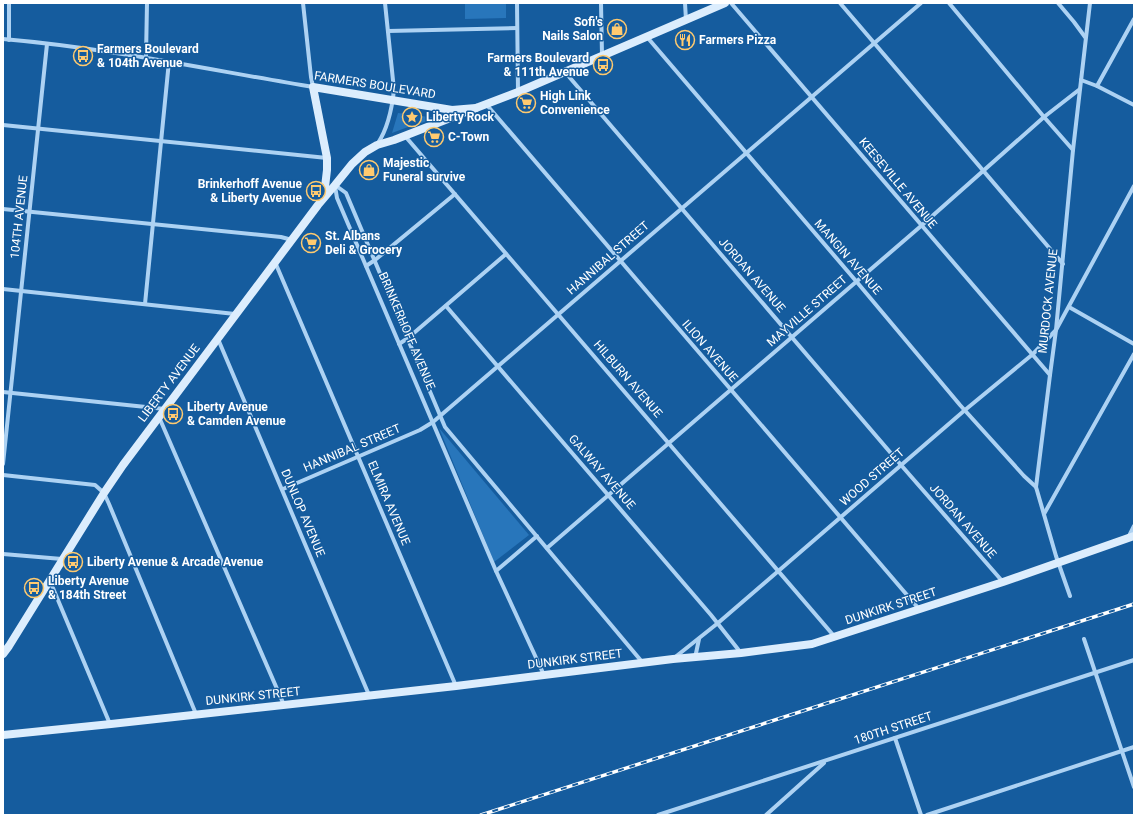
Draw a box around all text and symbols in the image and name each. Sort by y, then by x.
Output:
place label: Sofi's Nails Salon [542,15,603,43]
shop icon: Sofi's Nails Salon [606,18,628,40]
restaurant icon: Farmers Pizza [674,29,696,51]
place label: Farmers Pizza [699,33,777,47]
place label: Farmers Boulevard & 104th Avenue [97,42,199,70]
bus stop icon: Farmers Boulevard & 104th Avenue [72,45,94,67]
place label: Farmers Boulevard & 111th Avenue [487,51,590,79]
bus stop icon: Farmers Boulevard & 111th Avenue [592,54,614,76]
street label: FARMERS BOULEVARD [313,68,437,102]
place label: High Link Convenience [540,89,610,117]
supermarket icon: High Link Convenience [515,92,537,114]
place icon: Liberty Rock [401,106,423,128]
place label: Liberty Rock [426,110,494,124]
supermarket icon: C-Town [423,126,445,148]
place label: C-Town [448,130,490,144]
street label: KEESEVILLE AVENUE [856,135,940,231]
place label: Majestic Funeral survive [383,156,466,184]
shop icon: Majestic Funeral survive [358,159,380,181]
street label: 104TH AVENUE [8,174,30,259]
place label: Brinkerhoff Avenue & Liberty Avenue [198,177,303,205]
bus stop icon: Brinkerhoff Avenue & Liberty Avenue [305,180,327,202]
street label: MANGIN AVENUE [812,217,885,298]
street label: HANNIBAL STREET [564,219,652,297]
place label: St. Albans Deli & Grocery [325,229,403,257]
supermarket icon: St. Albans Deli & Grocery [300,232,322,254]
street label: JORDAN AVENUE [716,235,788,315]
street label: MURDOCK AVENUE [1036,248,1060,354]
street label: BRINKERHOFF AVENUE [376,270,438,392]
street label: MAYVILLE STREET [764,272,850,350]
street label: ILION AVENUE [679,317,741,385]
street label: HILBURN AVENUE [591,338,665,420]
street label: LIBERTY AVENUE [135,341,203,424]
place label: Liberty Avenue & Camden Avenue [187,400,286,428]
bus stop icon: Liberty Avenue & Camden Avenue [162,403,184,425]
street label: HANNIBAL STREET [301,421,403,475]
street label: GALWAY AVENUE [566,432,638,512]
street label: WOOD STREET [837,445,907,509]
street label: ELMIRA AVENUE [365,459,413,547]
street label: DUNLOP AVENUE [278,467,328,559]
street label: JORDAN AVENUE [927,481,999,561]
bus stop icon: Liberty Avenue & Arcade Avenue [62,551,84,573]
place label: Liberty Avenue & Arcade Avenue [87,555,264,569]
place label: Liberty Avenue & 184th Street [48,574,129,602]
bus stop icon: Liberty Avenue & 184th Street [23,577,45,599]
street label: DUNKIRK STREET [843,585,939,627]
street label: DUNKIRK STREET [527,646,623,672]
street label: DUNKIRK STREET [205,684,301,708]
street label: 180TH STREET [852,709,934,747]

